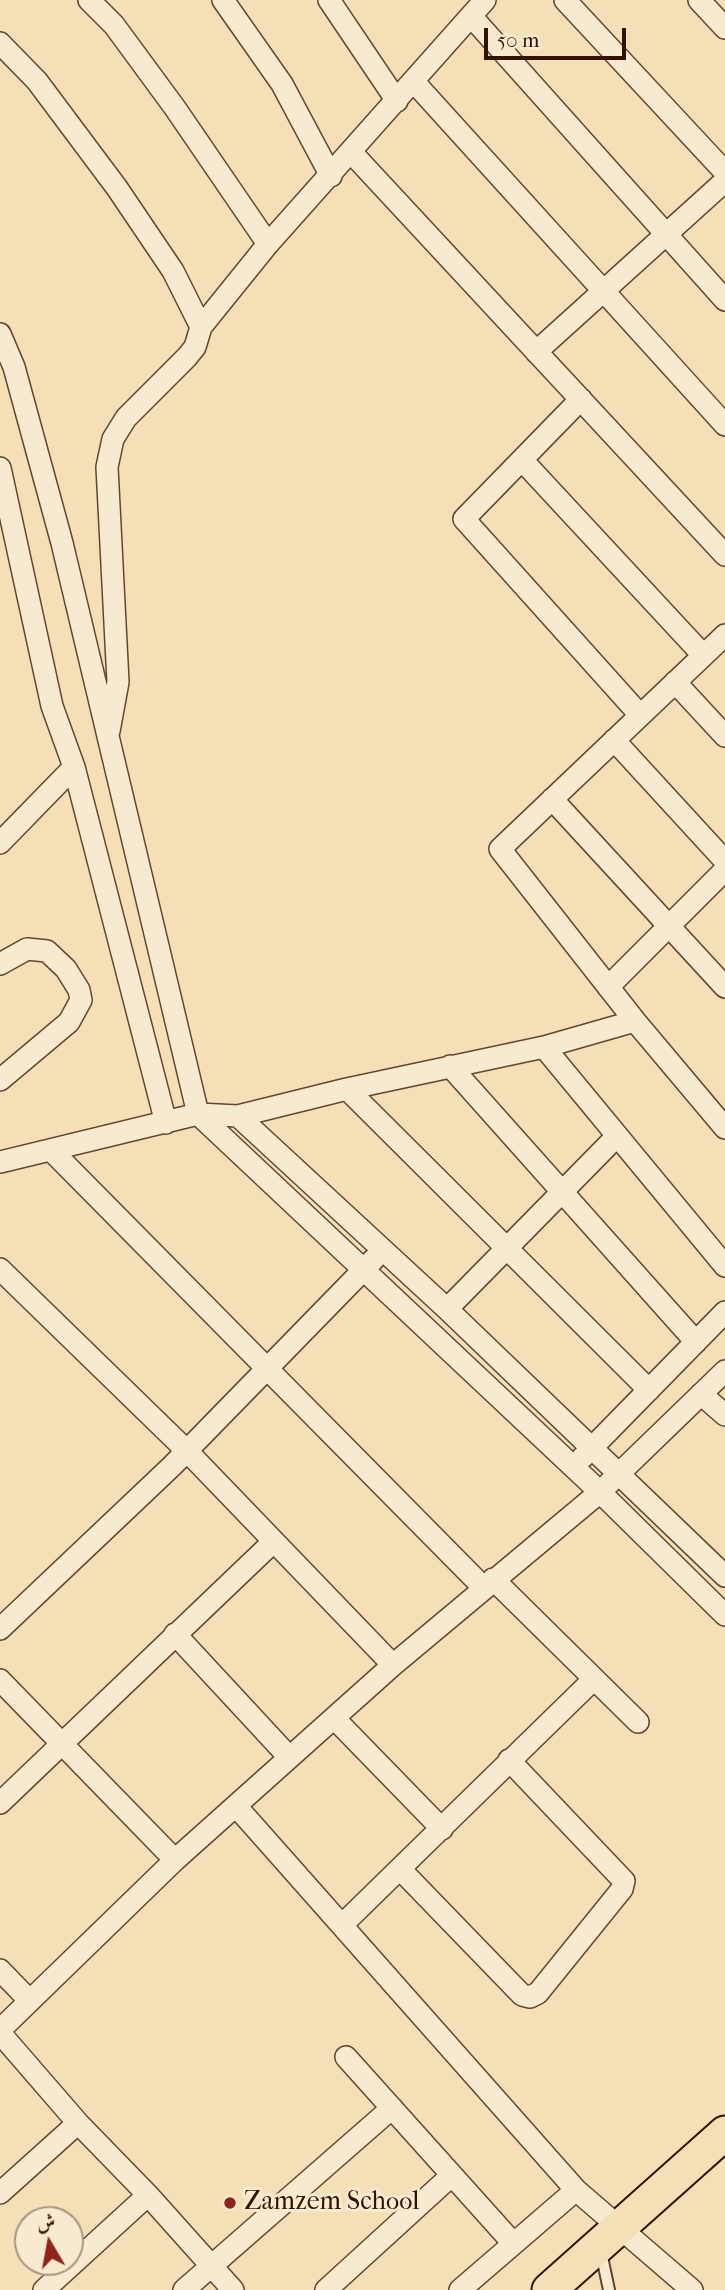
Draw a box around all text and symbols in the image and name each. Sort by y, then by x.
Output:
scale bar [487,14,629,58]
text: 50 m [497,28,540,52]
place label: Zamzem School [244,2187,419,2219]
marker: Zamzem School [222,2195,238,2211]
north arrow [14,2206,84,2276]
text: ش [34,2210,57,2235]

